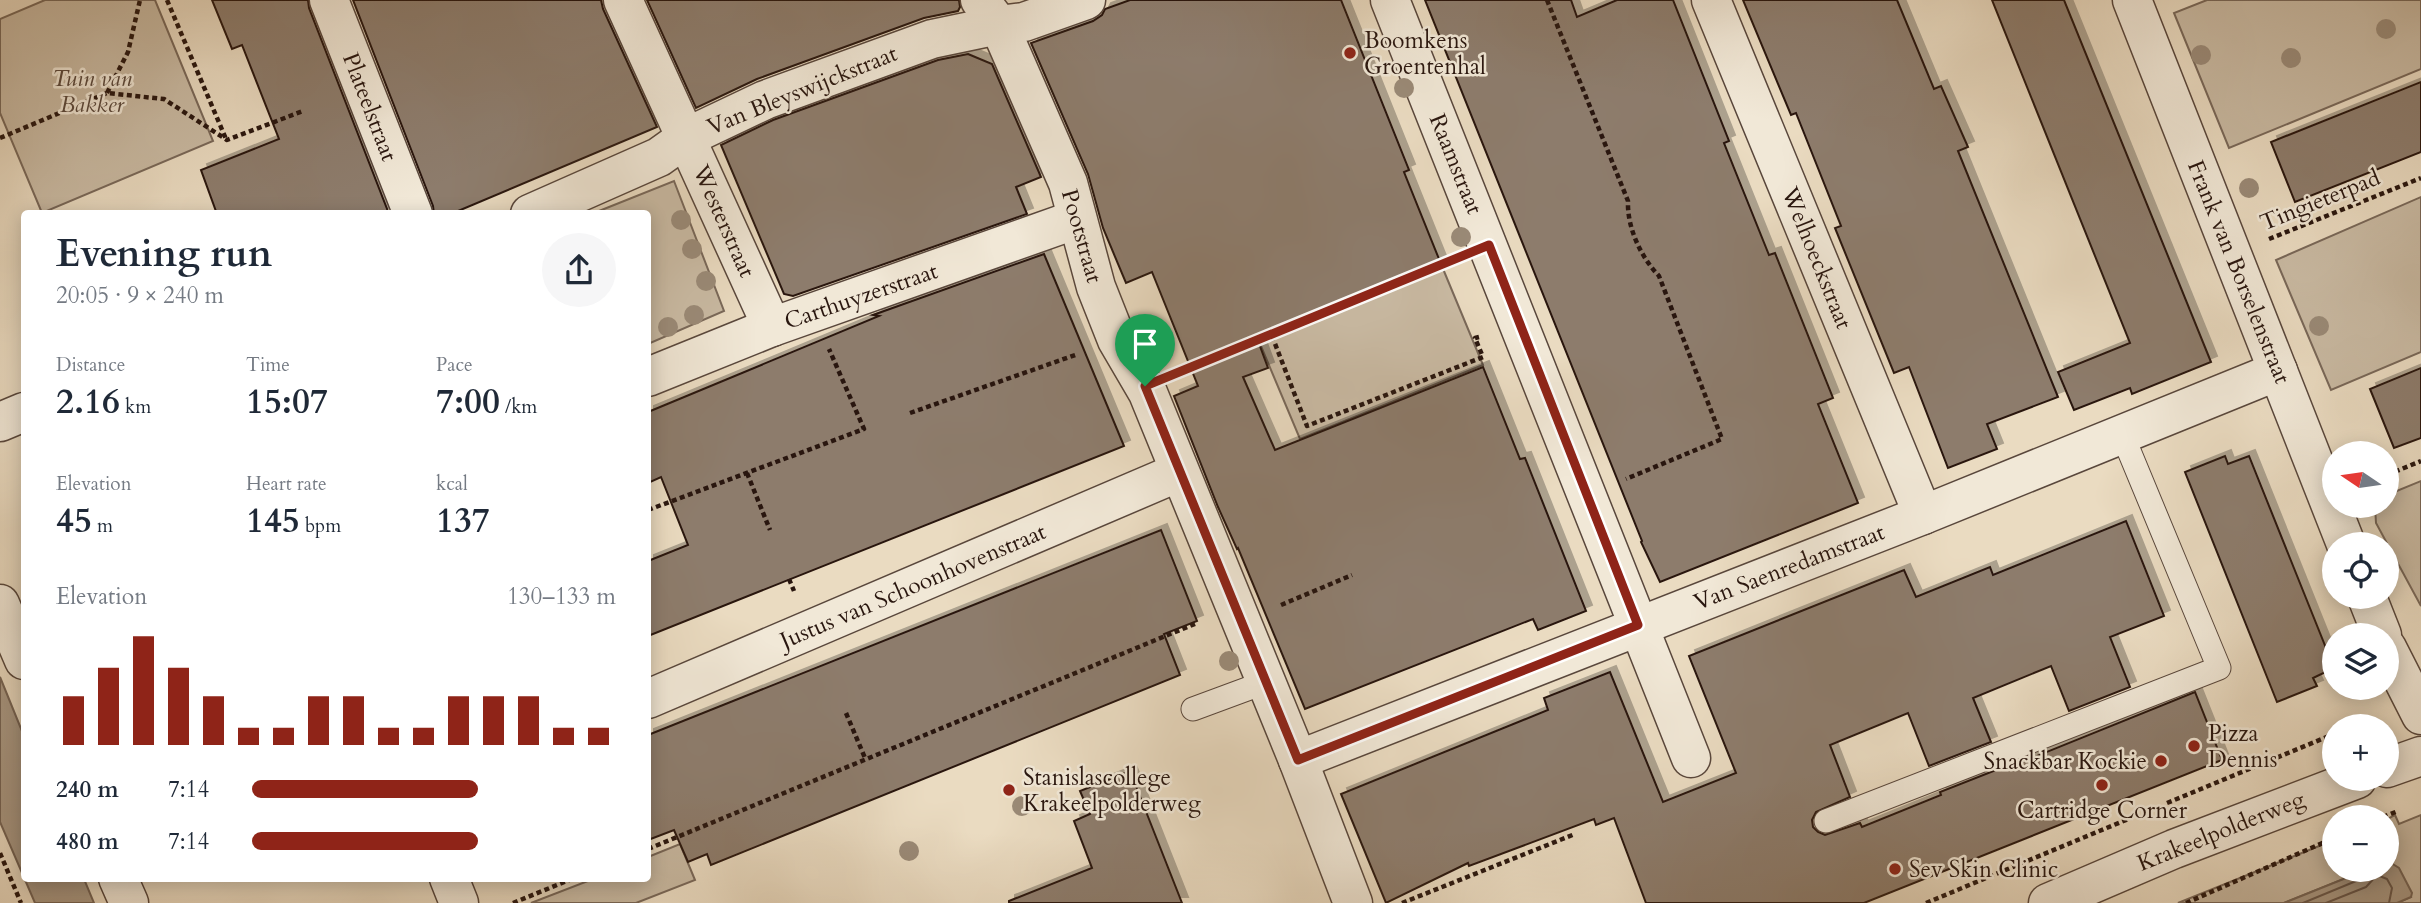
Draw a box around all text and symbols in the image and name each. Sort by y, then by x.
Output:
place label: Boomkens Groentenhal [1364,25,1486,82]
street label: Van Bleyswijckstraat [702,38,902,142]
marker: Boomkens Groentenhal [1342,45,1358,61]
street label: Plateelstraat [335,48,405,166]
park label: Tuin van Bakker [52,63,133,120]
street label: Raamstraat [1422,109,1490,219]
street label: Frank van Borselenstraat [2180,156,2298,388]
street label: Westerstraat [685,159,763,282]
street label: Tingieterpad [2255,162,2385,238]
street label: Welhoeckstraat [1774,181,1860,334]
street label: Pootstraat [1054,185,1110,287]
text: Evening run [56,228,272,280]
button: share [542,233,616,307]
street label: Carthuyzerstraat [780,255,942,337]
text: 20:05 · 9 × 240 m [56,280,224,311]
pin [1115,314,1175,386]
icon: arrive [1126,325,1164,363]
text: Distance [56,352,125,378]
text: Time [246,352,290,378]
text: Pace [436,352,473,378]
text: 2.16 [56,378,120,426]
text: 15:07 [246,378,328,426]
text: 7:00 [436,378,500,426]
text: km [120,394,151,420]
text: /km [500,394,537,420]
north arrow [2322,441,2399,518]
map controls [2322,441,2399,882]
text: Elevation [56,471,131,497]
text: Heart rate [246,471,327,497]
text: kcal [436,471,468,497]
text: 45 [56,497,92,545]
text: 145 [246,497,300,545]
text: 137 [436,497,490,545]
text: m [92,513,113,539]
text: bpm [300,513,341,539]
street label: Justus van Schoonhovenstraat [773,516,1051,657]
street label: Van Saenredamstraat [1689,516,1889,618]
button: locate [2322,532,2399,609]
text: Elevation [56,581,147,612]
text: 130–133 m [507,581,616,612]
button: layers [2322,623,2399,700]
button: + [2322,714,2399,791]
place label: Pizza Dennis [2208,718,2277,775]
marker: Pizza Dennis [2186,738,2202,754]
place label: Snackbar Kockie [1984,746,2147,777]
marker: Snackbar Kockie [2153,753,2169,769]
place label: Stanislascollege Krakeelpolderweg [1023,762,1201,819]
text: 240 m [56,774,119,805]
text: 7:14 [168,774,209,805]
marker: Cartridge Corner [2094,777,2110,793]
marker: Stanislascollege Krakeelpolderweg [1001,782,1017,798]
street label: Krakeelpolderweg [2133,783,2309,879]
place label: Cartridge Corner [2017,795,2188,826]
button: − [2322,805,2399,882]
text: 480 m [56,826,119,857]
text: 7:14 [168,826,209,857]
place label: Sev Skin Clinic [1909,854,2058,885]
marker: Sev Skin Clinic [1887,861,1903,877]

